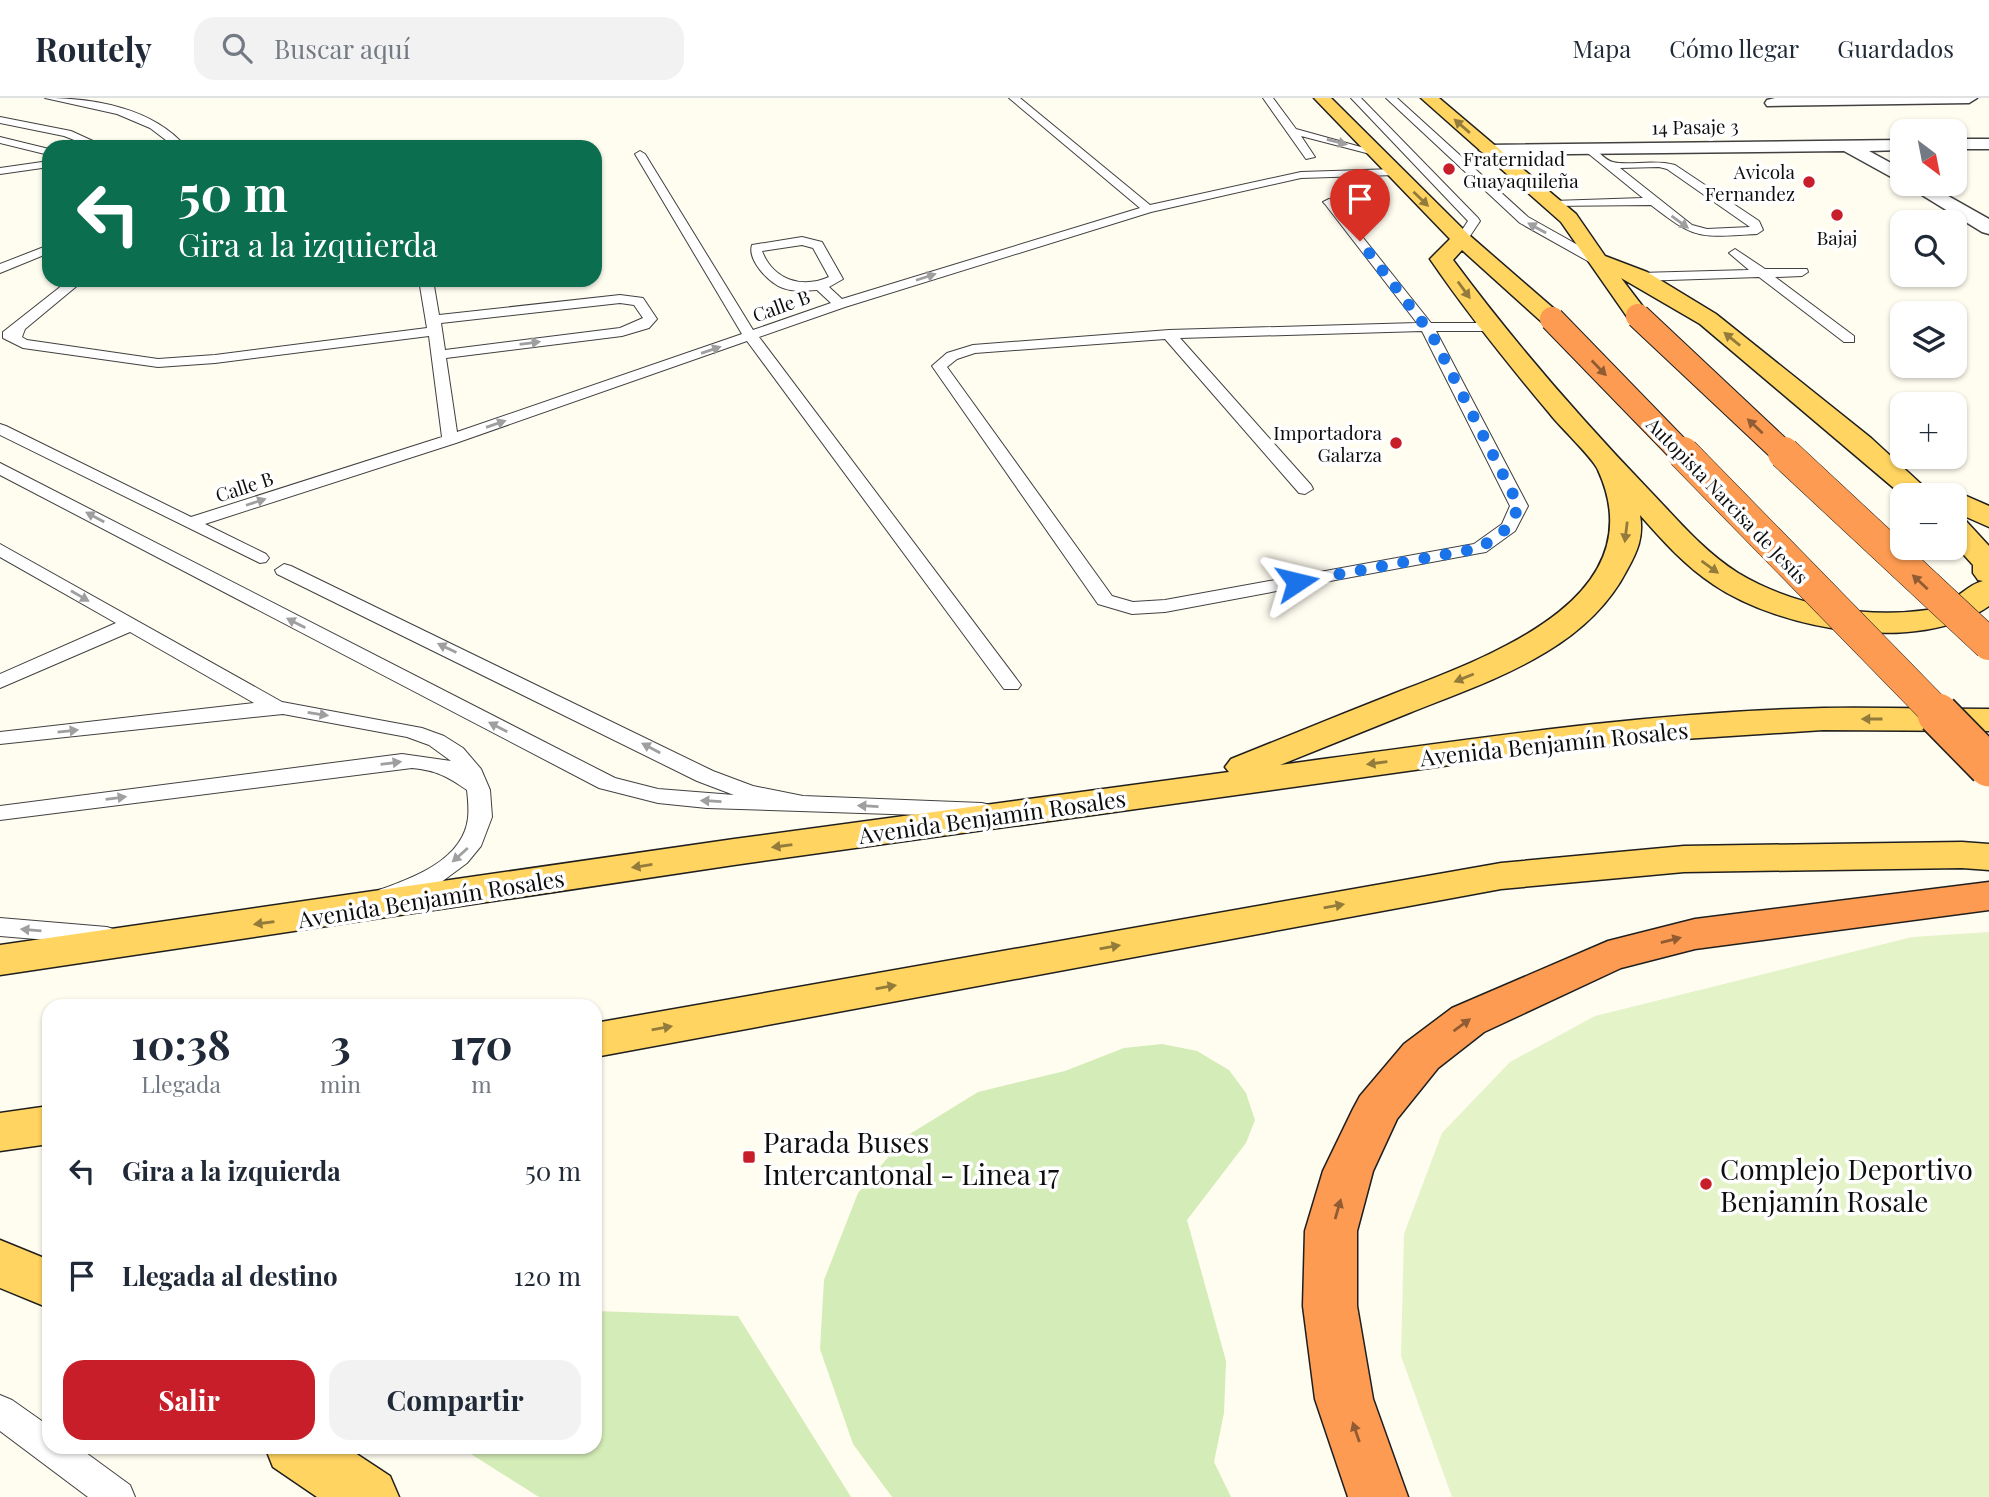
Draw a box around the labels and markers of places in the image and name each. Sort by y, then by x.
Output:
place label: Fraternidad Guayaquileña [1463,145,1579,193]
place label: Avicola Fernandez [1705,158,1796,206]
marker: Fraternidad Guayaquileña [1441,161,1457,177]
pin [1330,169,1390,241]
marker: Avicola Fernandez [1801,174,1817,190]
marker: Bajaj [1829,207,1845,223]
place label: Bajaj [1817,224,1857,250]
place label: Importadora Galarza [1273,419,1383,467]
marker: Importadora Galarza [1388,435,1404,451]
place label: Parada Buses Intercantonal - Linea 17 [763,1123,1060,1192]
marker: Parada Buses Intercantonal - Linea 17 [741,1149,757,1165]
place label: Complejo Deportivo Benjamín Rosale [1720,1150,1973,1219]
marker: Complejo Deportivo Benjamín Rosale [1698,1176,1714,1192]

